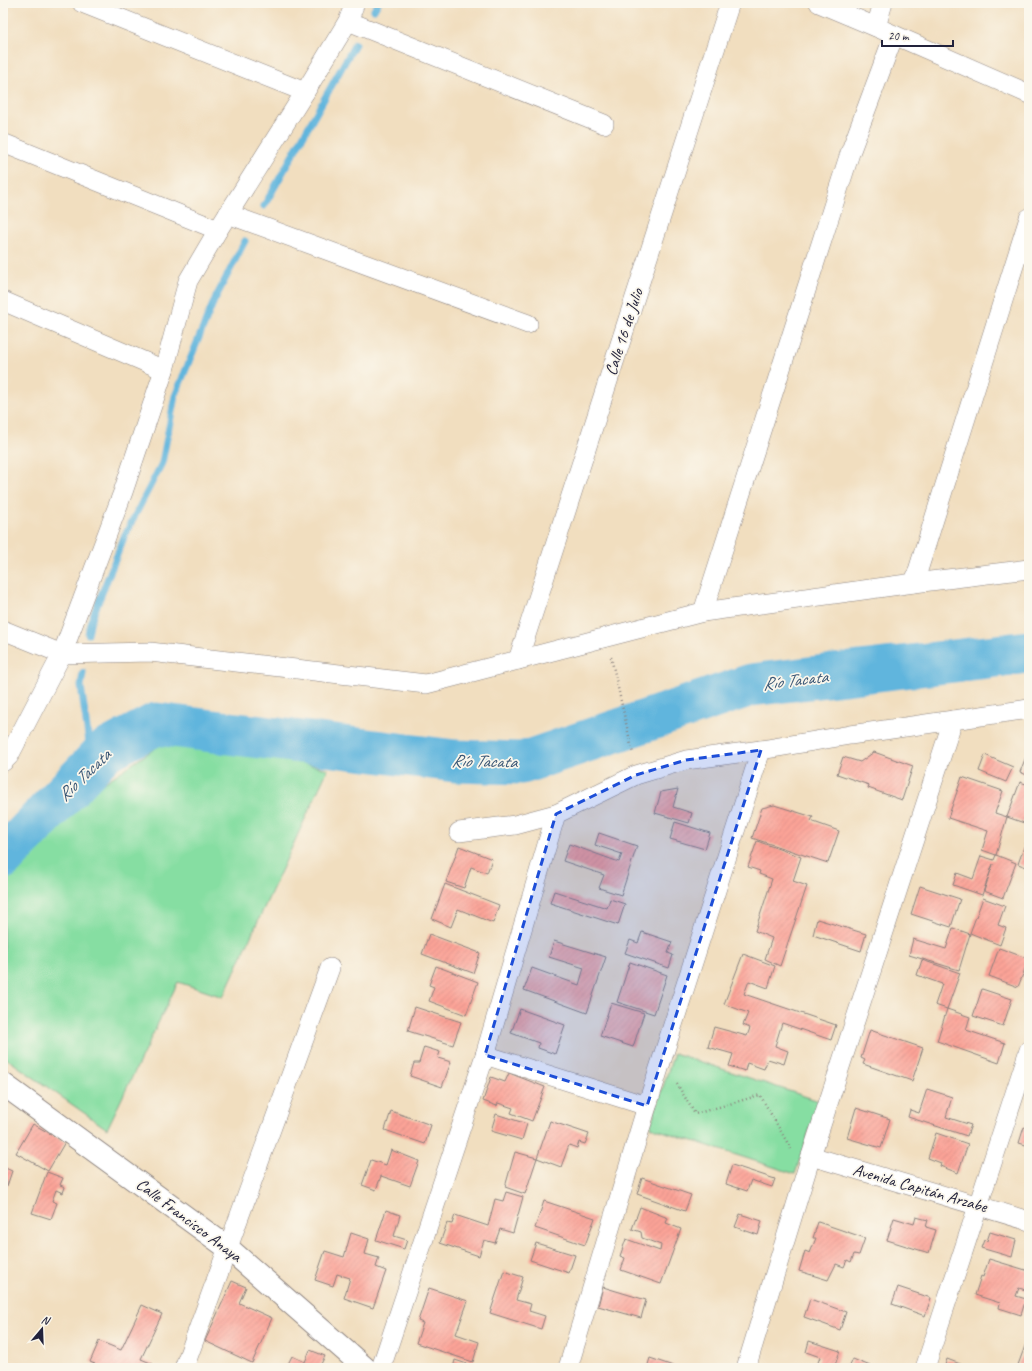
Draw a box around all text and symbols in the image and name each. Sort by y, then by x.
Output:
scale bar [882,22,953,48]
text: 20 m [888,28,910,44]
street label: Calle 16 de Julio [600,285,648,378]
water label: Río Tacata [761,665,831,695]
water label: Río Tacata [53,743,117,806]
water label: Río Tacata [451,749,519,773]
street label: Avenida Capitán Arzabe [851,1159,991,1218]
street label: Calle Francisco Anaya [132,1173,247,1267]
north arrow [22,1309,62,1349]
text: N [40,1312,53,1328]

